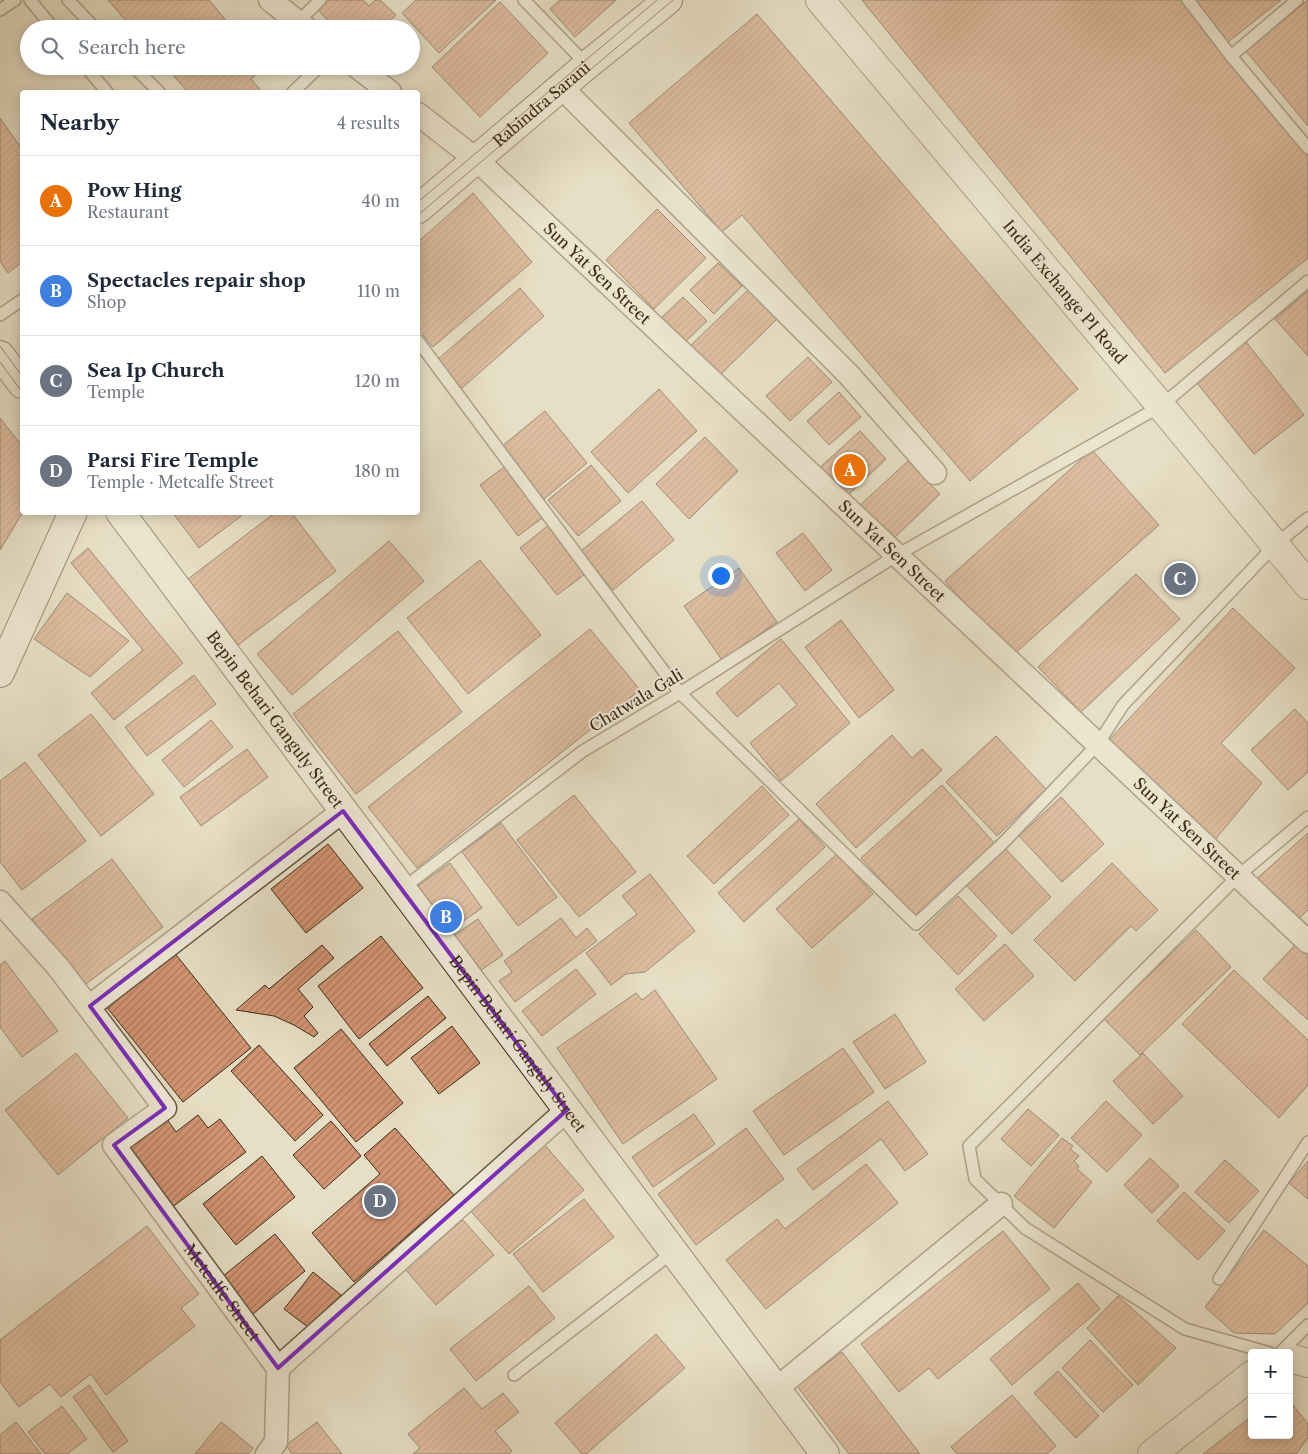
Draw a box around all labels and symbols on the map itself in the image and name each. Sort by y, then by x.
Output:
street label: Rabindra Sarani [489,57,594,151]
street label: India Exchange PI Road [999,216,1131,368]
street label: Sun Yat Sen Street [540,218,655,329]
pin: A [834,451,866,489]
street label: Sun Yat Sen Street [835,496,950,606]
pin: C [1164,560,1196,598]
your location [708,563,734,589]
street label: Bepin Behari Ganguly Street [202,627,348,812]
street label: Chatwala Gali [585,664,687,736]
street label: Sun Yat Sen Street [1130,773,1245,884]
pin: B [430,898,462,936]
street label: Bepin Behari Ganguly Street [445,951,591,1136]
pin: D [364,1182,396,1220]
street label: Metcalfe Street [180,1240,265,1345]

